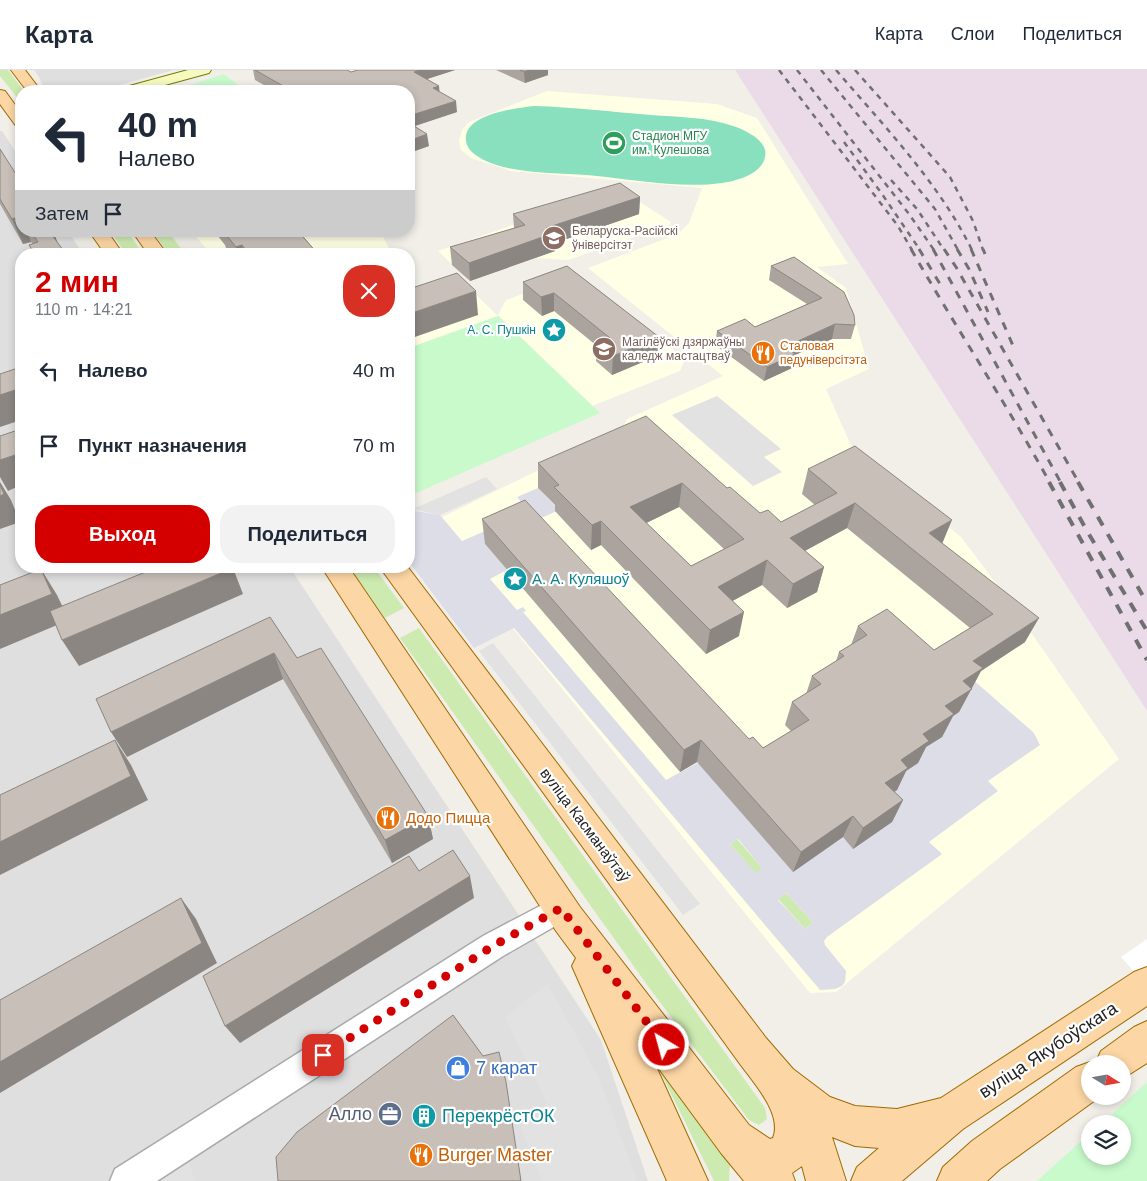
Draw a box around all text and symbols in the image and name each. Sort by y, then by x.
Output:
text: Карта [25,21,93,48]
text: Карта [875,24,923,44]
text: Слои [951,24,995,44]
text: Поделиться [1023,24,1122,44]
icon: left [35,105,100,170]
text: 40 m [118,105,198,144]
place label: Стадион МГУ им. Кулешова [632,129,710,157]
sports icon: Стадион МГУ им. Кулешова [601,130,627,156]
text: Налево [118,146,195,171]
icon: arrive [99,200,127,228]
text: Затем [35,203,89,224]
place label: Беларуска-Расійскі ўніверсітэт [572,224,678,252]
school or university icon: Беларуска-Расійскі ўніверсітэт [541,225,567,251]
text: 2 мин [35,265,119,298]
button: close [343,265,395,317]
text: 110 m · 14:21 [35,301,133,318]
place icon: А. С. Пушкін [541,317,567,343]
place label: А. С. Пушкін [467,323,536,337]
place label: Магілёўскі дзяржаўны каледж мастацтваў [622,335,744,363]
school or university icon: Магілёўскі дзяржаўны каледж мастацтваў [591,336,617,362]
place label: Сталовая педуніверсітэта [780,339,867,367]
restaurant icon: Сталовая педуніверсітэта [750,340,776,366]
icon: left [35,357,63,385]
text: Налево [78,360,148,381]
text: 40 m [353,360,395,381]
icon: arrive [35,432,63,460]
text: Пункт назначения [78,435,247,456]
text: 70 m [353,435,395,456]
button: Выход [35,505,210,563]
button: Поделиться [220,505,395,563]
place icon: А. А. Куляшоў [502,566,528,592]
place label: А. А. Куляшоў [532,570,630,587]
street label: вуліца Касманаўтаў [537,765,634,885]
restaurant icon: Додо Пицца [375,805,401,831]
place label: Додо Пицца [406,809,491,826]
street label: вуліца Якубоўскага [975,997,1122,1102]
position arrow [637,1018,689,1070]
pin [302,1034,344,1076]
icon: arrive [309,1041,337,1069]
shop icon: 7 карат [445,1055,471,1081]
north arrow [1081,1055,1131,1105]
map controls [1081,1055,1131,1165]
place label: 7 карат [476,1058,537,1078]
office icon: Алло [377,1101,403,1127]
building icon: ПерекрёстОК [411,1103,437,1129]
place label: Алло [329,1104,372,1124]
place label: ПерекрёстОК [442,1106,555,1126]
button: layers [1081,1115,1131,1165]
restaurant icon: Burger Master [408,1142,434,1168]
place label: Burger Master [438,1145,552,1165]

